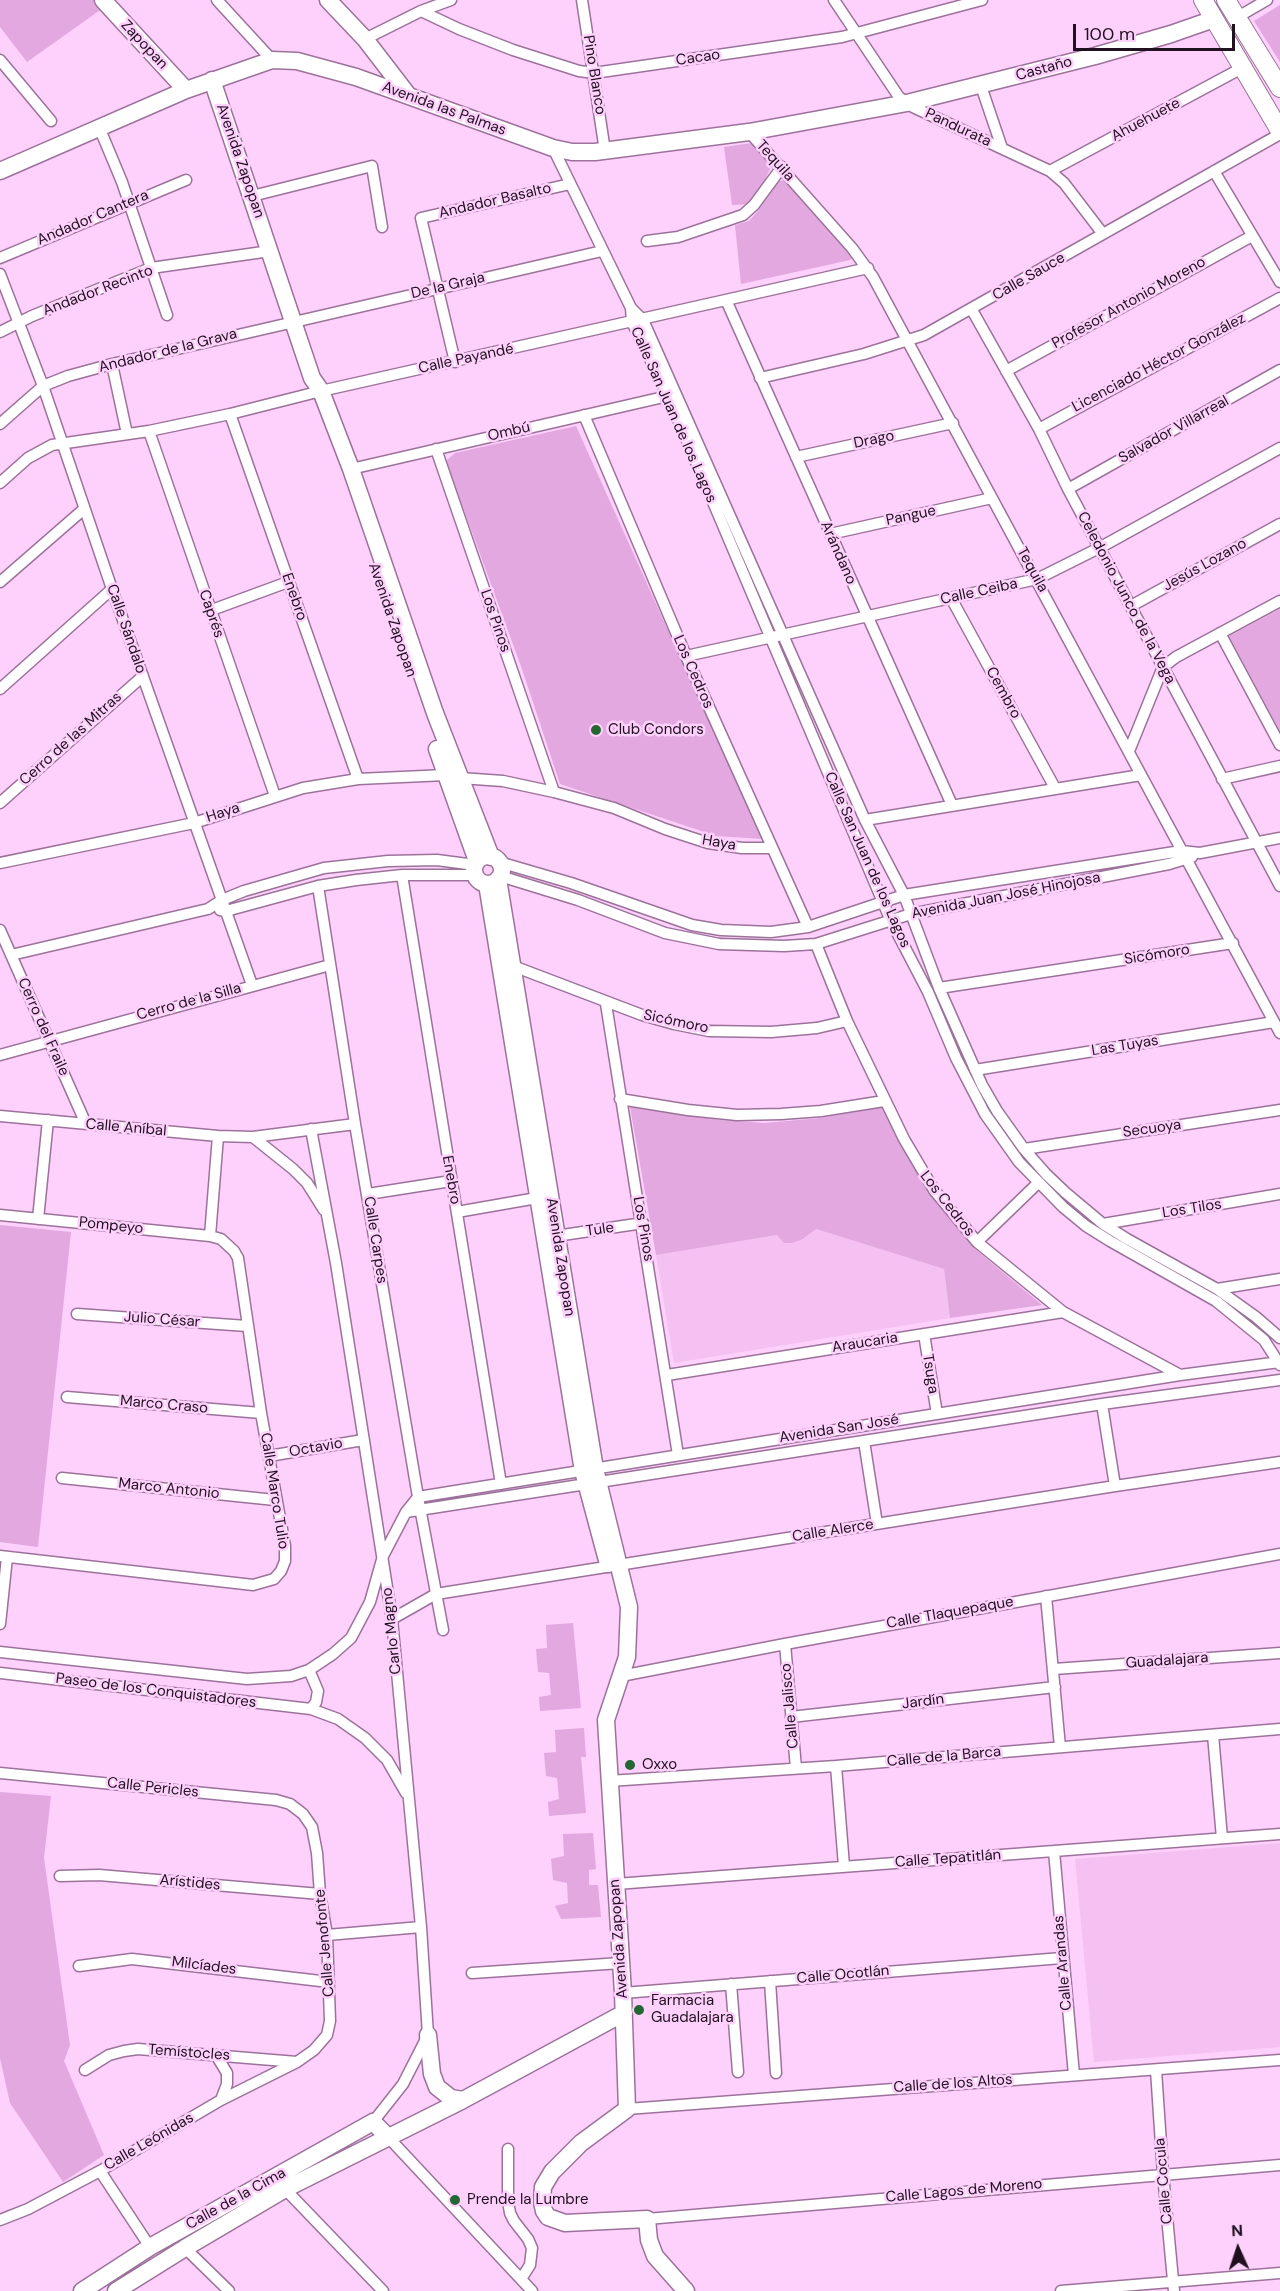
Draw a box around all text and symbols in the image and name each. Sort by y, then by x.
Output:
scale bar [1076,12,1238,50]
street label: Zapopan [117,17,171,73]
text: 100 m [1084,22,1135,46]
street label: Pino Blanco [579,34,609,116]
street label: Cacao [675,46,721,70]
street label: Castaño [1014,53,1074,85]
street label: Avenida las Palmas [379,78,509,140]
street label: Ahuehuete [1108,94,1184,146]
street label: Avenida Zapopan [212,101,268,221]
street label: Pandurata [922,105,994,151]
street label: Tequila [752,137,798,185]
street label: Andador Basalto [437,179,553,223]
street label: Andador Cantera [35,186,151,250]
street label: Calle Sauce [990,249,1068,305]
street label: Profesor Antonio Moreno [1049,253,1209,353]
street label: Andador Recinto [40,262,156,320]
street label: De la Graja [409,269,487,303]
street label: Licenciado Héctor González [1069,310,1249,416]
street label: Calle San Juan de los Lagos [626,324,720,506]
street label: Andador de la Grava [97,325,239,377]
street label: Calle Payandé [417,340,515,378]
street label: Salvador Villarreal [1116,392,1232,468]
street label: Ombú [486,418,532,446]
street label: Drago [852,427,896,453]
street label: Pangue [884,502,938,530]
street label: Celedonio Junco de la Vega [1073,509,1179,687]
street label: Arándano [816,519,860,587]
street label: Jesús Lozano [1160,535,1250,595]
street label: Tequila [1012,544,1052,596]
street label: Avenida Zapopan [364,560,420,680]
street label: Enebro [277,571,311,623]
street label: Calle Ceiba [939,575,1019,609]
street label: Calle Sándalo [102,582,150,676]
street label: Los Pinos [476,587,514,655]
street label: Caprés [194,588,228,640]
street label: Los Cedros [669,633,717,711]
street label: Cembro [982,664,1024,722]
street label: Cerro de las Mitras [16,688,126,790]
place label: Club Condors [608,721,704,739]
marker: Club Condors [589,723,603,737]
street label: Calle San Juan de los Lagos [820,769,914,951]
street label: Haya [204,799,242,827]
street label: Haya [701,831,737,855]
street label: Avenida Juan José Hinojosa [910,869,1102,923]
street label: Sicómoro [1123,941,1191,969]
street label: Cerro del Fraile [13,975,73,1079]
street label: Cerro de la Silla [135,979,243,1025]
street label: Sicómoro [642,1006,710,1038]
street label: Las Tuyas [1090,1032,1160,1060]
street label: Calle Aníbal [85,1116,167,1140]
street label: Secuoya [1122,1116,1182,1142]
street label: Enebro [438,1154,464,1206]
street label: Los Cedros [916,1168,978,1240]
street label: Calle Carpes [359,1195,391,1285]
street label: Los Pinos [628,1195,658,1263]
street label: Los Tilos [1161,1195,1223,1223]
street label: Avenida Zapopan [542,1196,578,1318]
street label: Pompeyo [78,1214,144,1238]
street label: Tule [585,1219,615,1241]
street label: Julio César [123,1308,201,1332]
street label: Araucaria [831,1329,899,1357]
street label: Tsuga [918,1353,942,1395]
street label: Marco Craso [119,1392,209,1418]
street label: Avenida San José [778,1411,900,1447]
street label: Calle Marco Tulio [256,1431,292,1551]
street label: Octavio [288,1434,344,1462]
street label: Marco Antonio [117,1475,221,1503]
street label: Calle Alerce [791,1516,875,1546]
street label: Carlo Magno [378,1587,406,1675]
street label: Calle Tlaquepaque [885,1593,1015,1633]
street label: Guadalajara [1125,1649,1209,1673]
street label: Calle Jalisco [777,1663,803,1749]
street label: Paseo de los Conquistadores [55,1670,257,1712]
street label: Jardín [901,1690,945,1714]
street label: Calle de la Barca [886,1743,1002,1771]
place label: Oxxo [642,1756,677,1774]
marker: Oxxo [623,1758,637,1772]
street label: Calle Pericles [106,1774,200,1802]
street label: Calle Tepatitlán [894,1846,1002,1872]
street label: Arístides [159,1871,221,1895]
street label: Avenida Zapopan [606,1879,632,1999]
street label: Calle Jenofonte [311,1888,339,1998]
street label: Calle Arandas [1050,1915,1076,2011]
street label: Milcíades [171,1953,237,1979]
street label: Calle Ocotlán [796,1962,890,1988]
place label: Farmacia Guadalajara [651,1992,734,2027]
marker: Farmacia Guadalajara [632,2003,646,2017]
street label: Temístocles [147,2041,231,2065]
street label: Calle de los Altos [893,2071,1013,2097]
street label: Calle Leónidas [101,2109,197,2175]
street label: Calle Cocula [1151,2137,1177,2225]
street label: Calle de la Cima [183,2164,289,2234]
street label: Calle Lagos de Moreno [885,2175,1043,2207]
place label: Prende la Lumbre [467,2191,589,2209]
marker: Prende la Lumbre [448,2193,462,2207]
north arrow [1208,2219,1268,2279]
text: N [1231,2220,1243,2241]

